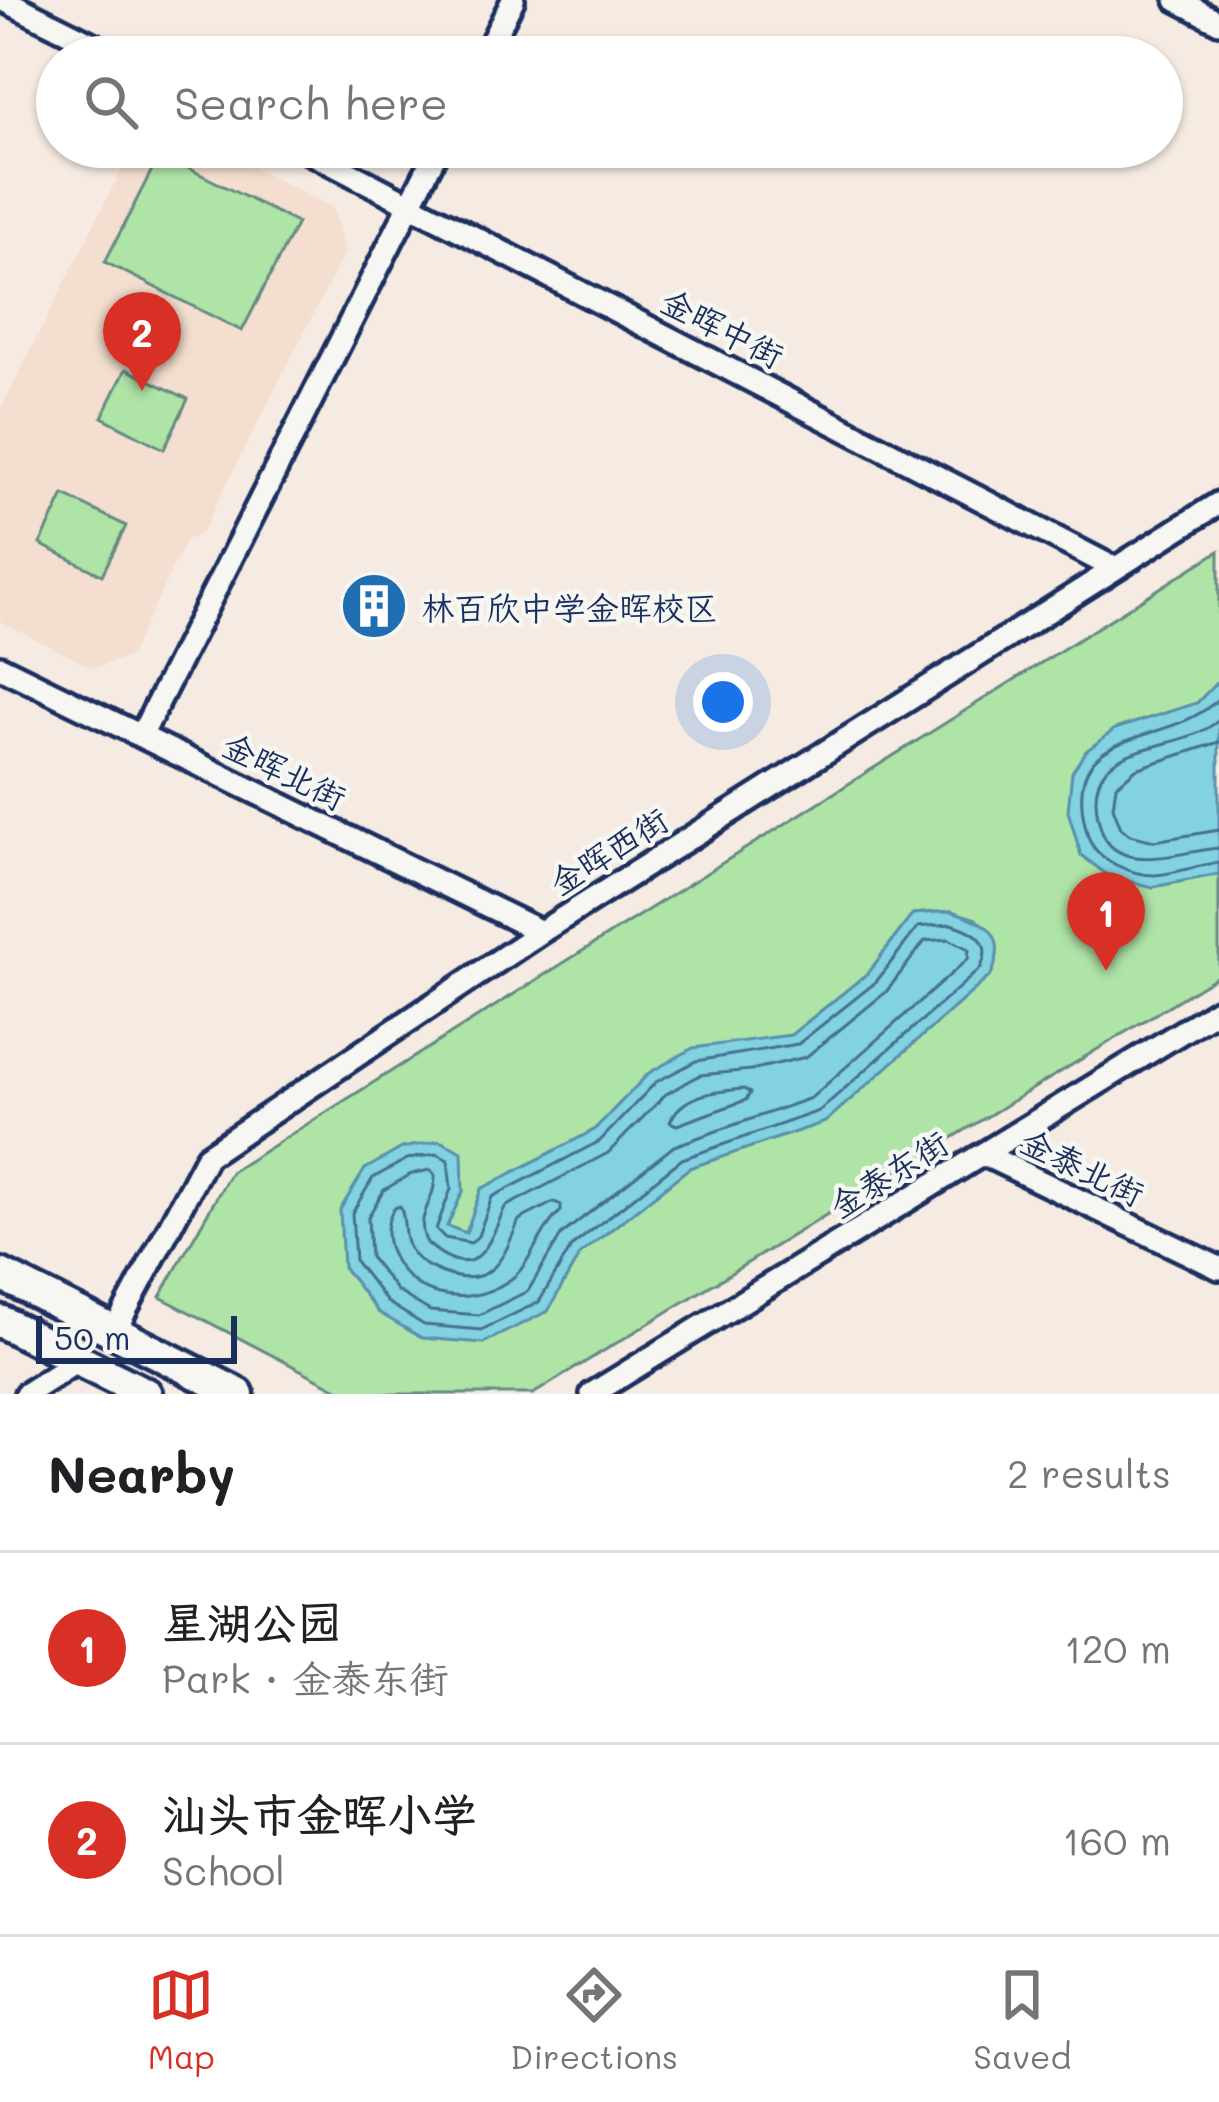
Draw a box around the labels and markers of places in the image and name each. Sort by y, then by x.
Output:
pin: 2 [103,292,181,391]
building icon: 林百欣中学金晖校区 [339,571,409,641]
place label: 林百欣中学金晖校区 [421,585,718,628]
pin: 1 [1067,872,1145,971]

